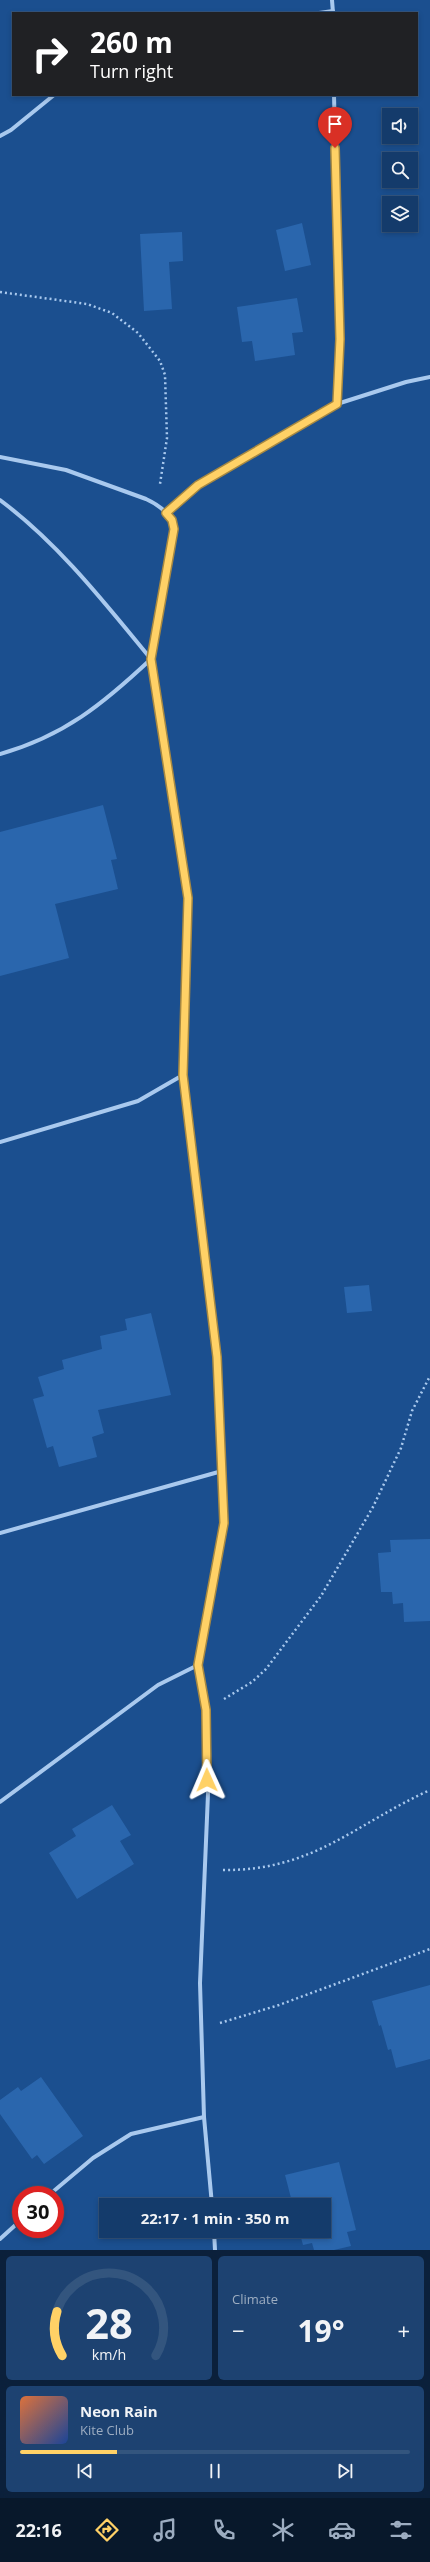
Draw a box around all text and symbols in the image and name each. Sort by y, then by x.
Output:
text: 260 m [90,23,173,61]
icon: right [24,28,76,80]
text: Turn right [90,59,173,83]
pin [318,107,352,148]
map controls [382,108,418,232]
button: sound [382,108,418,144]
icon: arrive [324,113,346,135]
button: search [382,152,418,188]
button: layers [382,196,418,232]
position arrow [186,1759,228,1801]
speed limit sign: 30 [12,2186,64,2238]
text: 22:17 · 1 min · 350 m [141,2208,289,2228]
text: Climate [232,2290,278,2308]
text: 28 [85,2295,133,2351]
text: 19° [297,2310,345,2351]
text: − [232,2315,245,2345]
text: + [397,2315,410,2345]
text: km/h [92,2345,126,2364]
text: Neon Rain [80,2401,158,2421]
text: Kite Club [80,2421,134,2439]
icon: previous [74,2460,96,2482]
icon: pause [204,2460,226,2482]
icon: next [334,2460,356,2482]
icon: directions [93,2516,121,2544]
icon: music [151,2516,179,2544]
icon: phone [210,2516,238,2544]
icon: climate [269,2516,297,2544]
icon: car [328,2516,356,2544]
icon: filters [387,2516,415,2544]
text: 22:16 [15,2518,62,2542]

